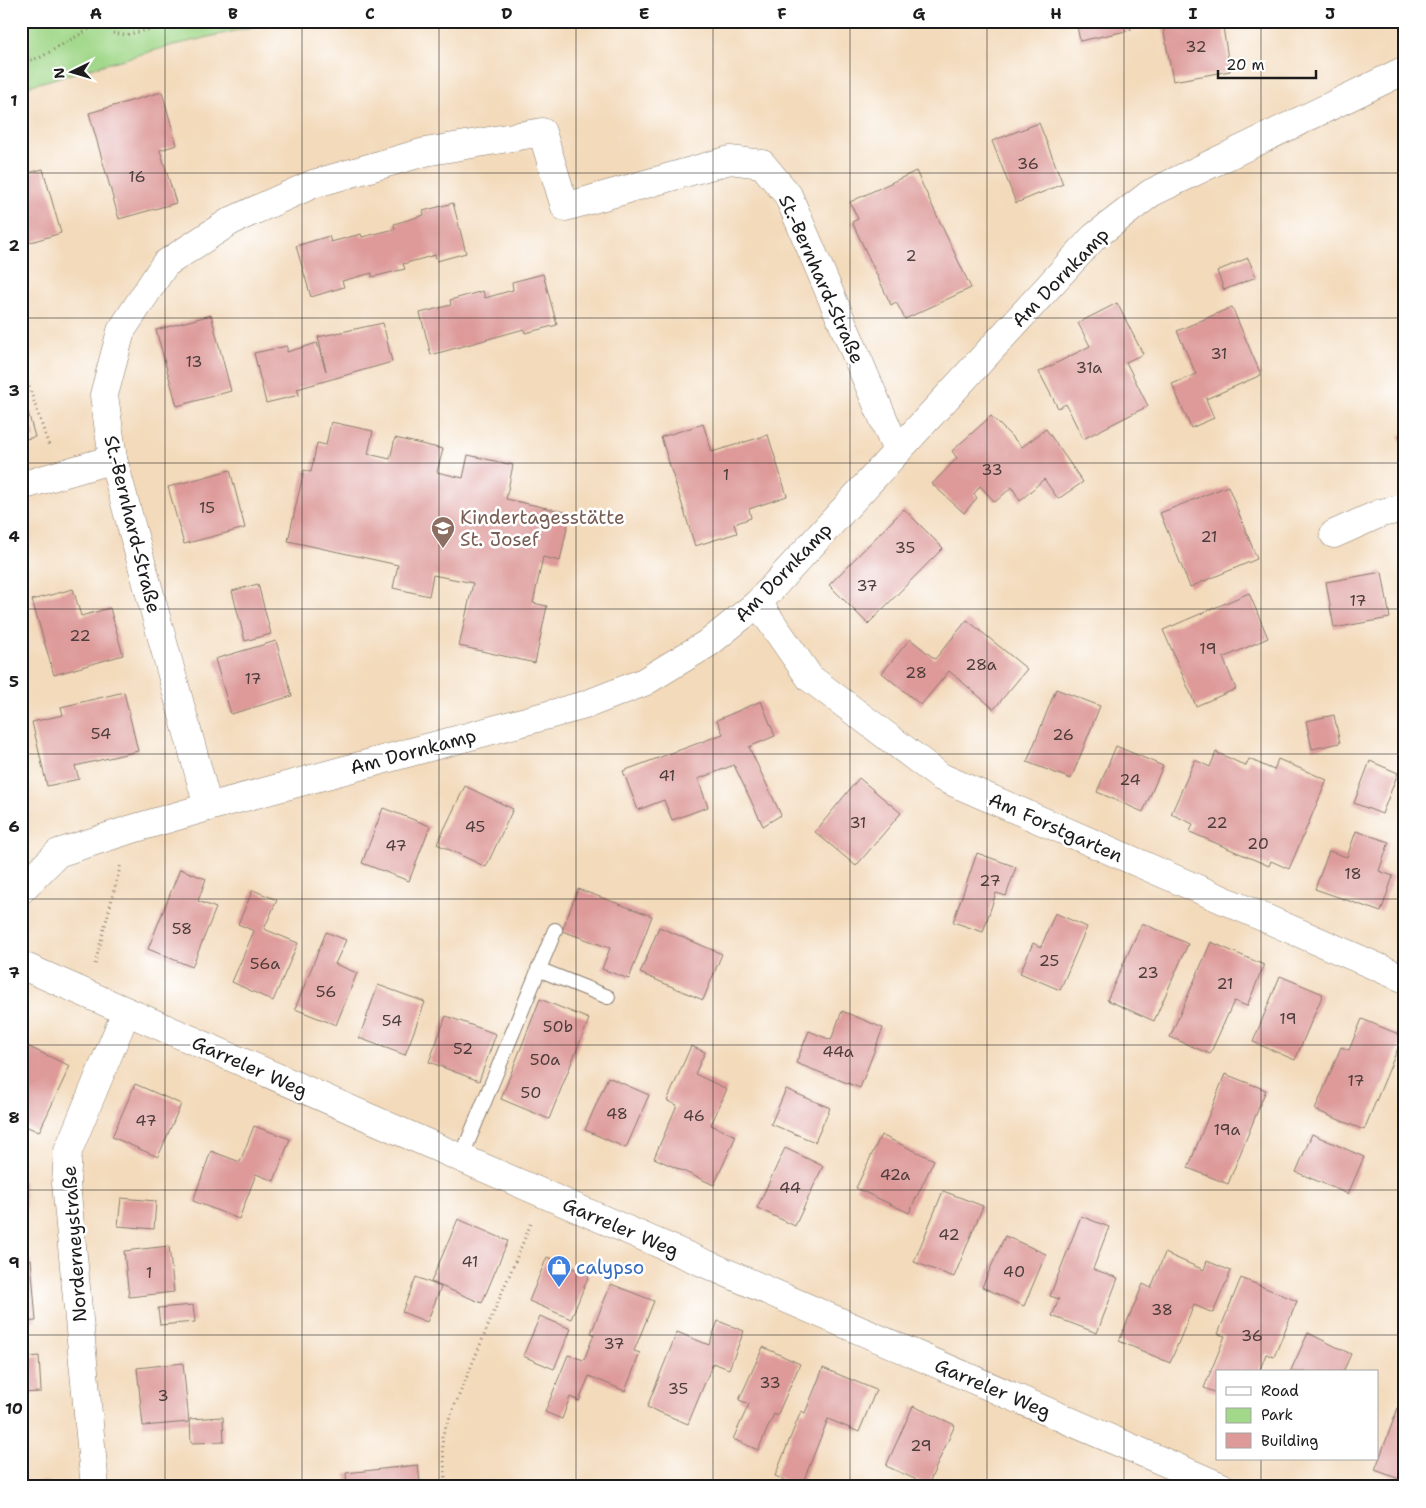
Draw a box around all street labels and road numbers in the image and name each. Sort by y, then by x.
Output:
street label: St.-Bernhard-Straße [773,191,870,368]
street label: Am Dornkamp [1006,222,1114,333]
street label: St.-Bernhard-Straße [98,433,167,616]
street label: Am Dornkamp [729,517,837,628]
street label: Am Dornkamp [347,723,479,780]
street label: Am Forstgarten [985,787,1127,868]
street label: Garreler Weg [188,1030,311,1103]
street label: Norderneystraße [57,1165,92,1323]
street label: Garreler Weg [559,1192,683,1263]
street label: Garreler Weg [931,1353,1055,1424]

